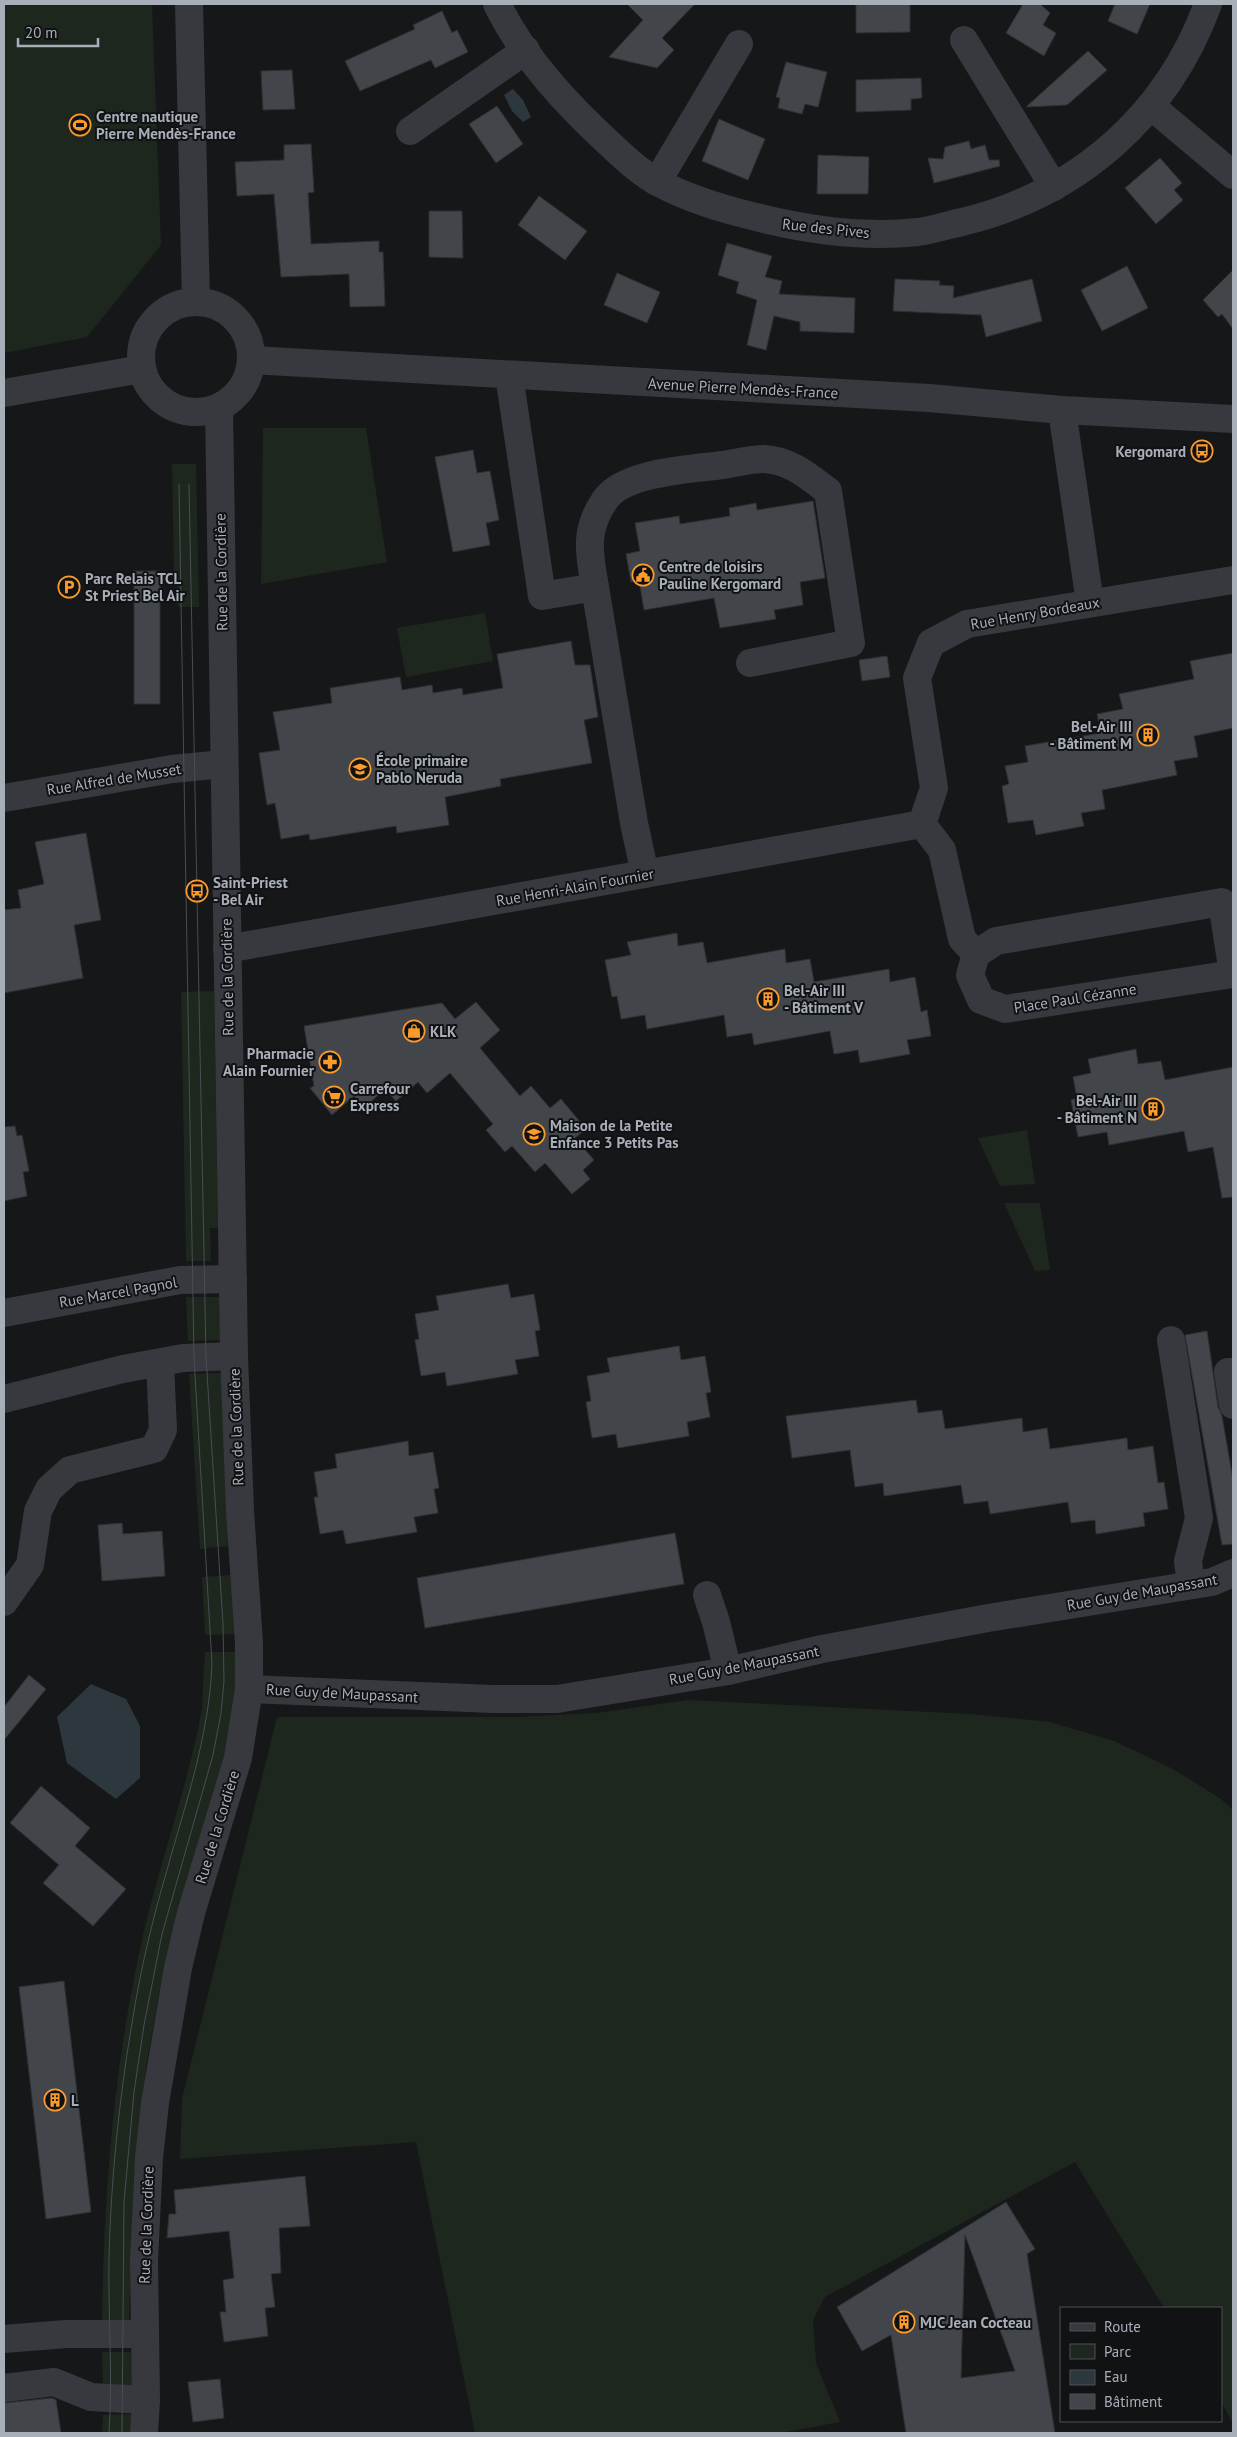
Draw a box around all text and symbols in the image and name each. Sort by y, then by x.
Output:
scale bar [18,15,98,47]
text: 20 m [25,23,58,42]
place label: Centre nautique Pierre Mendès-France [96,107,236,143]
sports icon: Centre nautique Pierre Mendès-France [68,113,92,137]
street label: Rue des Pives [781,214,871,242]
street label: Avenue Pierre Mendès-France [647,374,839,402]
bus stop icon: Kergomard [1190,439,1214,463]
place label: Kergomard [1116,442,1186,461]
street label: Rue de la Cordière [210,513,232,631]
place label: Centre de loisirs Pauline Kergomard [659,557,781,593]
public building icon: Centre de loisirs Pauline Kergomard [631,563,655,587]
place label: Parc Relais TCL St Priest Bel Air [85,569,186,605]
parking icon: Parc Relais TCL St Priest Bel Air [57,575,81,599]
street label: Rue Henry Bordeaux [969,592,1101,634]
place label: Bel-Air III - Bâtiment M [1050,717,1132,753]
building icon: Bel-Air III - Bâtiment M [1136,723,1160,747]
place label: École primaire Pablo Neruda [376,751,468,787]
school or university icon: École primaire Pablo Neruda [348,757,372,781]
street label: Rue Alfred de Musset [45,759,183,799]
street label: Rue Henri-Alain Fournier [495,864,655,910]
place label: Saint-Priest - Bel Air [213,873,288,909]
bus stop icon: Saint-Priest - Bel Air [185,879,209,903]
street label: Rue de la Cordière [216,918,238,1036]
street label: Place Paul Cézanne [1012,979,1138,1017]
place label: Bel-Air III - Bâtiment V [784,981,864,1017]
building icon: Bel-Air III - Bâtiment V [756,987,780,1011]
shop icon: KLK [402,1019,426,1043]
place label: KLK [430,1022,457,1041]
place label: Pharmacie Alain Fournier [223,1044,315,1080]
pharmacy icon: Pharmacie Alain Fournier [318,1050,342,1074]
place label: Carrefour Express [350,1079,411,1115]
supermarket icon: Carrefour Express [322,1085,346,1109]
place label: Bel-Air III - Bâtiment N [1057,1091,1137,1127]
building icon: Bel-Air III - Bâtiment N [1141,1097,1165,1121]
place label: Maison de la Petite Enfance 3 Petits Pas [550,1116,679,1152]
school or university icon: Maison de la Petite Enfance 3 Petits Pas [522,1122,546,1146]
street label: Rue Marcel Pagnol [58,1272,179,1312]
street label: Rue de la Cordière [224,1368,248,1486]
street label: Rue Guy de Maupassant [1065,1569,1219,1615]
street label: Rue Guy de Maupassant [667,1641,821,1689]
street label: Rue Guy de Maupassant [265,1680,419,1706]
street label: Rue de la Cordière [191,1768,243,1886]
building icon: L [43,2088,67,2112]
place label: L [71,2091,79,2110]
street label: Rue de la Cordière [134,2166,158,2284]
legend [1060,2307,1222,2422]
building icon: MJC Jean Cocteau [892,2310,916,2334]
place label: MJC Jean Cocteau [920,2313,1031,2332]
text: Route [1104,2317,1141,2336]
text: Parc [1104,2342,1131,2361]
text: Eau [1104,2367,1128,2386]
text: Bâtiment [1104,2392,1162,2411]

